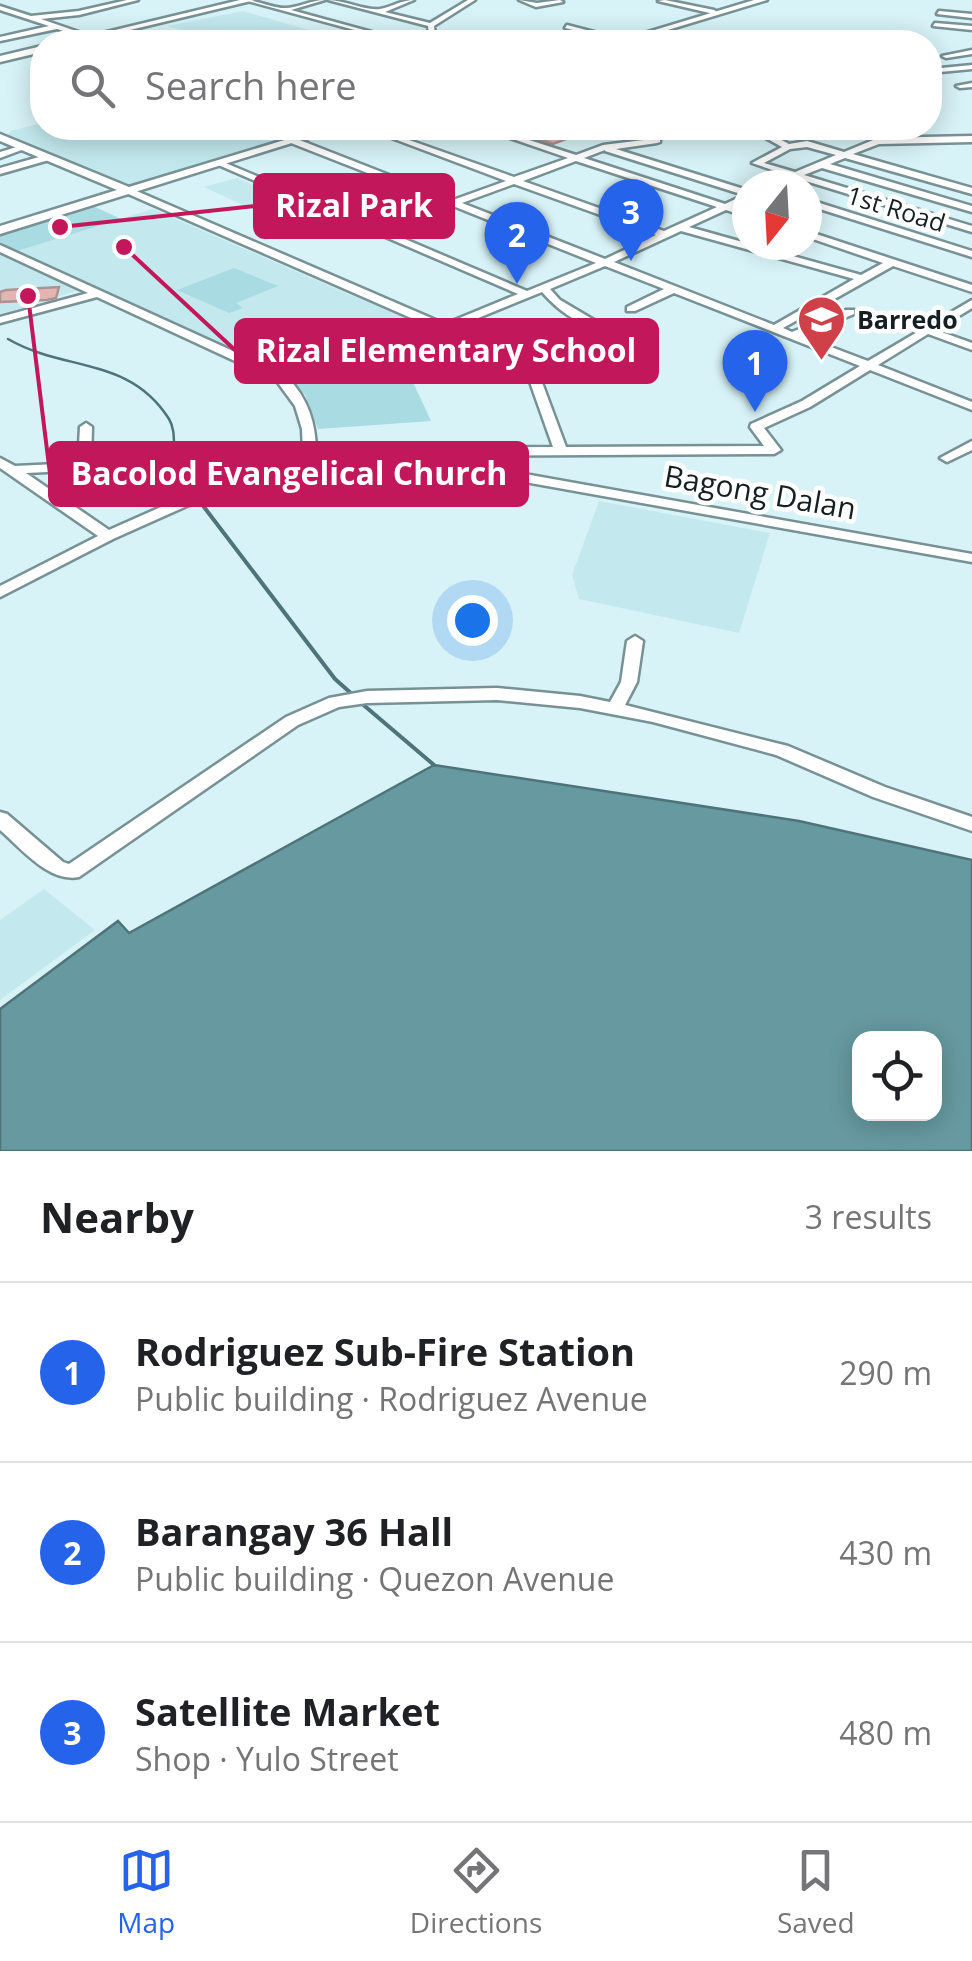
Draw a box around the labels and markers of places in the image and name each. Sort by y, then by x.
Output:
callout: Rizal Park [255,175,453,237]
pin: 3 [598,178,664,261]
pin: 2 [484,202,550,284]
school or university icon: Barredo [796,294,848,362]
place label: Barredo [857,302,958,336]
callout: Rizal Elementary School [236,320,657,382]
pin: 1 [722,330,788,412]
callout: Bacolod Evangelical Church [50,443,527,505]

